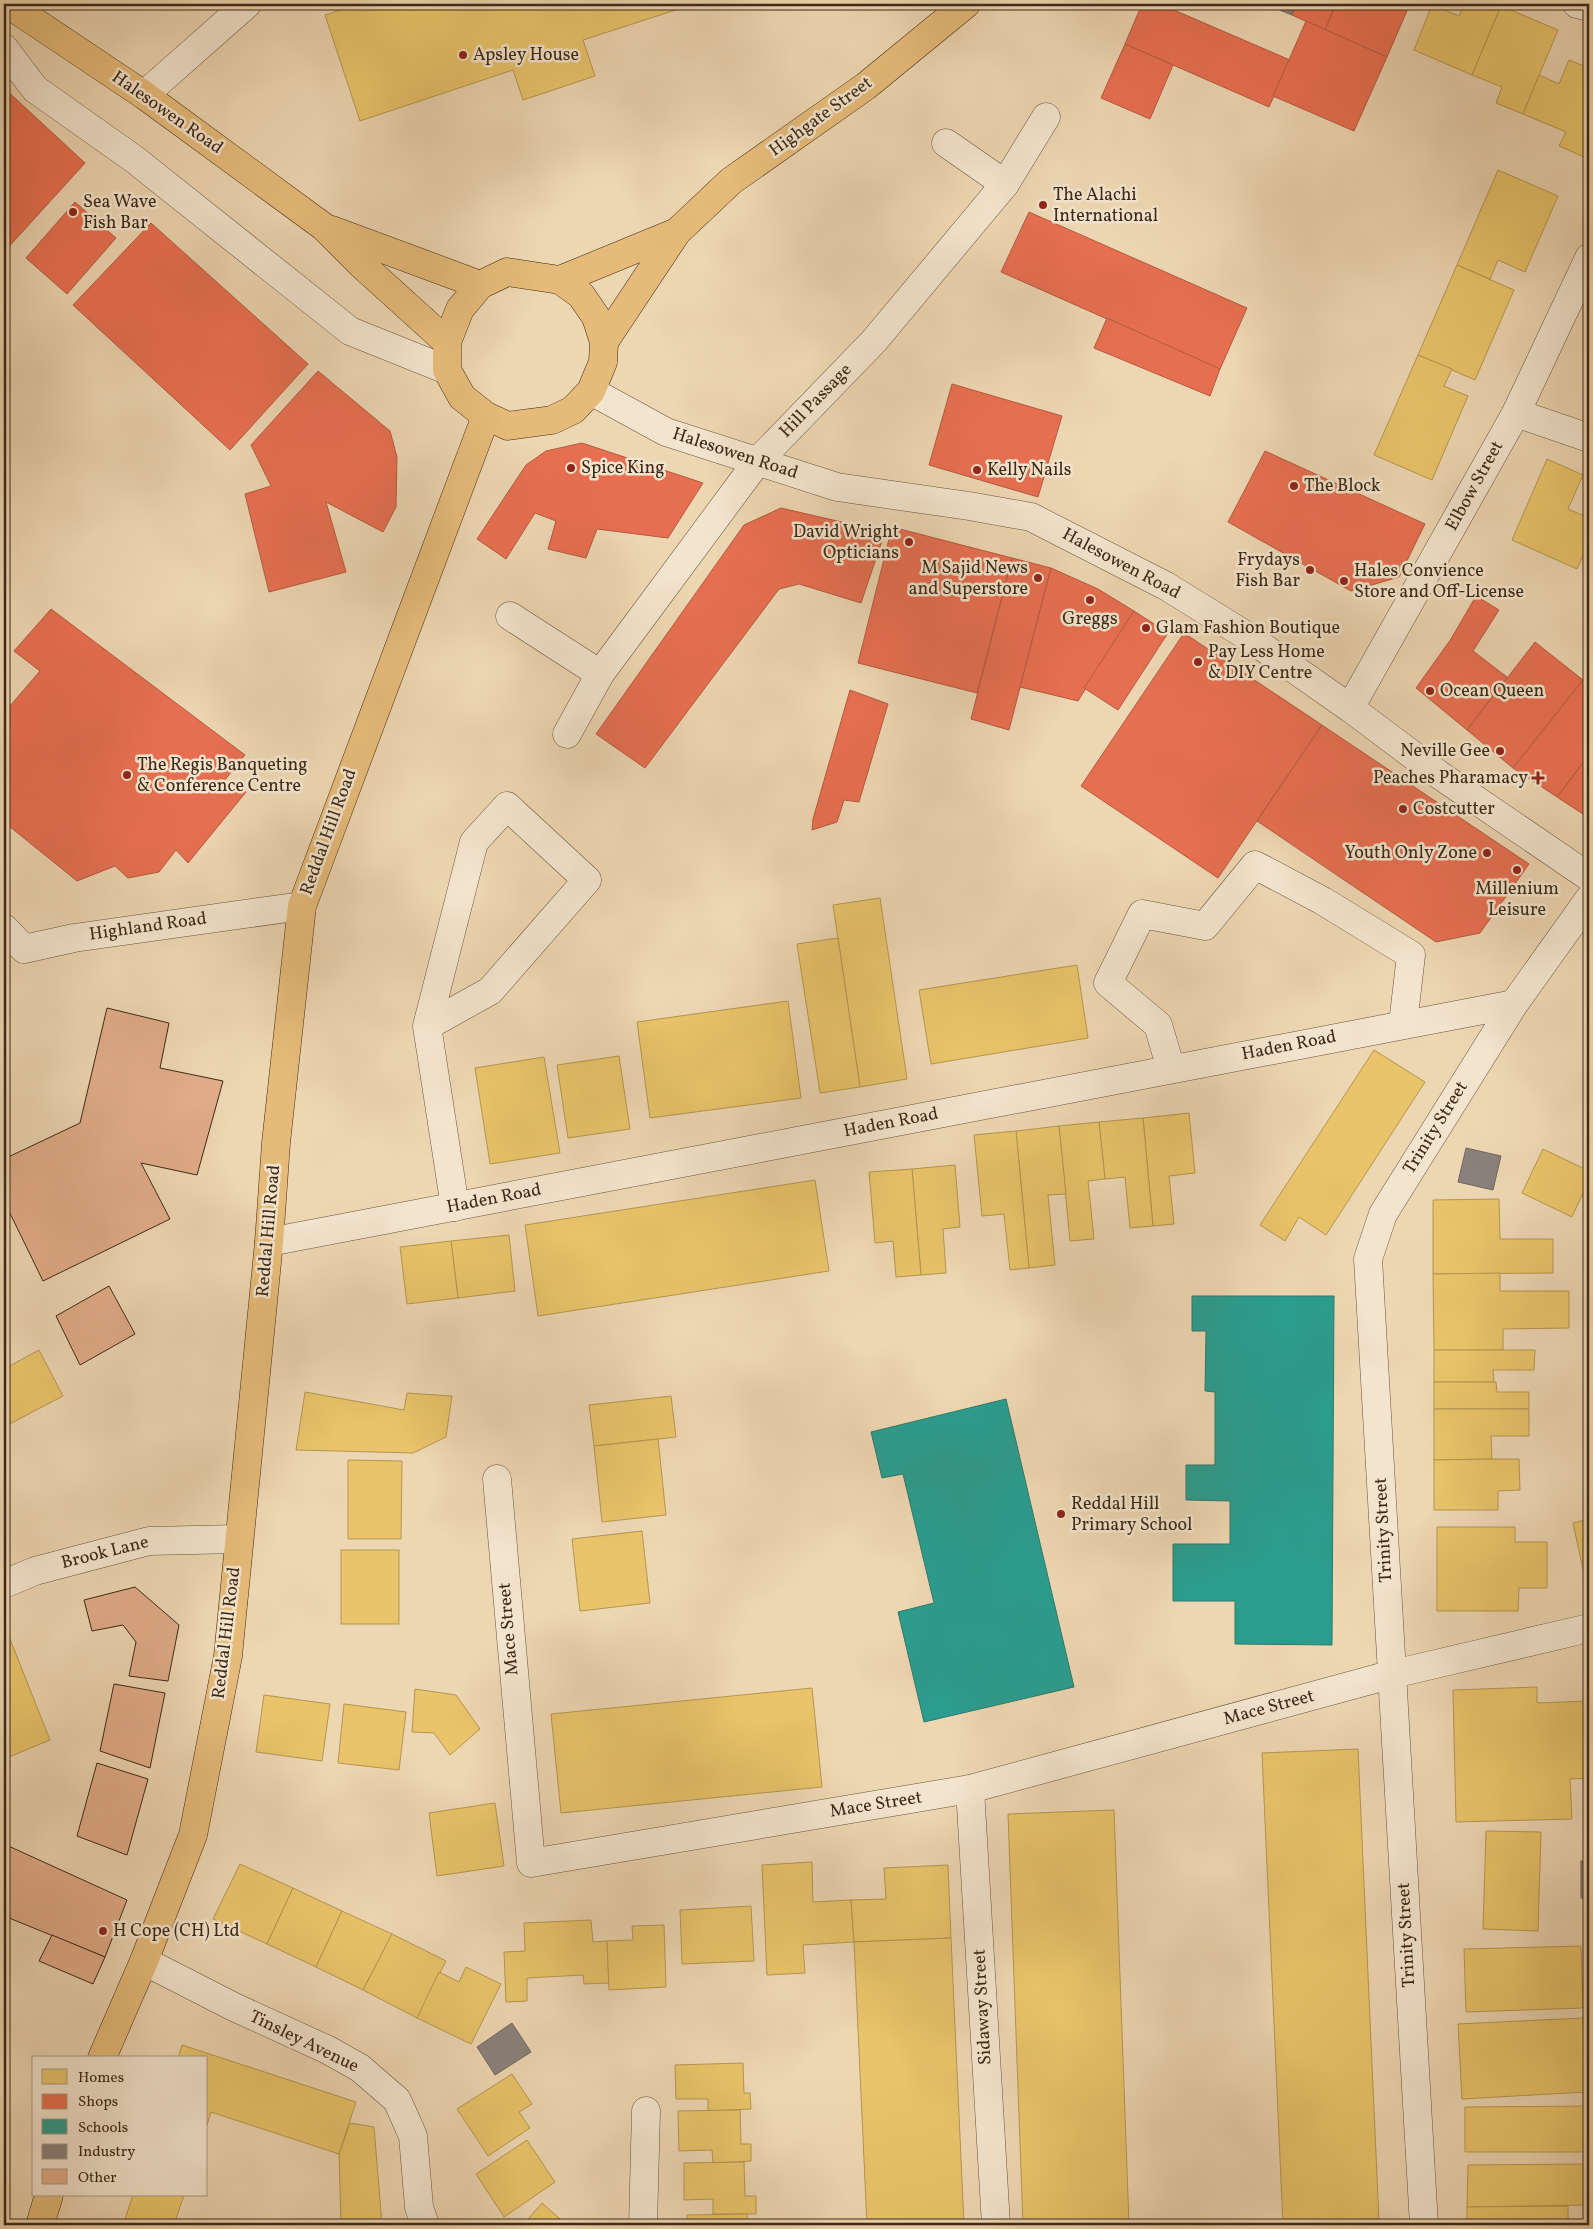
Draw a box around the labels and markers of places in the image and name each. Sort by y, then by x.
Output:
place label: Apsley House [473,43,579,68]
marker: Apsley House [457,49,469,61]
place label: The Alachi International [1053,183,1158,229]
place label: Sea Wave Fish Bar [83,190,157,236]
marker: The Alachi International [1037,199,1049,211]
marker: Sea Wave Fish Bar [67,206,79,218]
place label: Spice King [581,456,664,481]
place label: Kelly Nails [987,458,1071,483]
marker: Spice King [565,462,577,474]
marker: Kelly Nails [971,464,983,476]
place label: The Block [1304,474,1381,499]
marker: The Block [1288,480,1300,492]
place label: David Wright Opticians [793,520,899,566]
marker: David Wright Opticians [903,536,915,548]
place label: Frydays Fish Bar [1235,548,1300,594]
place label: M Sajid News and Superstore [909,556,1028,602]
place label: Hales Convience Store and Off-License [1354,559,1524,605]
marker: Frydays Fish Bar [1304,564,1316,576]
marker: M Sajid News and Superstore [1032,572,1044,584]
marker: Hales Convience Store and Off-License [1338,575,1350,587]
marker: Greggs [1084,594,1096,606]
place label: Greggs [1062,607,1118,632]
place label: Glam Fashion Boutique [1156,616,1340,641]
marker: Glam Fashion Boutique [1140,622,1152,634]
place label: Pay Less Home & DIY Centre [1208,640,1325,686]
marker: Pay Less Home & DIY Centre [1192,656,1204,668]
place label: Ocean Queen [1440,679,1544,704]
marker: Ocean Queen [1424,685,1436,697]
place label: Neville Gee [1400,739,1490,764]
marker: Neville Gee [1494,745,1506,757]
place label: The Regis Banqueting & Conference Centre [137,753,308,799]
place label: Peaches Pharamacy [1373,766,1528,791]
marker: The Regis Banqueting & Conference Centre [121,769,133,781]
marker: Peaches Pharamacy [1532,772,1544,784]
place label: Costcutter [1413,797,1495,822]
marker: Costcutter [1397,803,1409,815]
place label: Youth Only Zone [1345,841,1477,866]
marker: Youth Only Zone [1481,847,1493,859]
marker: Millenium Leisure [1511,864,1523,876]
place label: Millenium Leisure [1475,877,1559,923]
place label: Reddal Hill Primary School [1071,1492,1192,1538]
marker: Reddal Hill Primary School [1055,1508,1067,1520]
place label: H Cope (CH) Ltd [113,1919,240,1944]
marker: H Cope (CH) Ltd [97,1925,109,1937]

